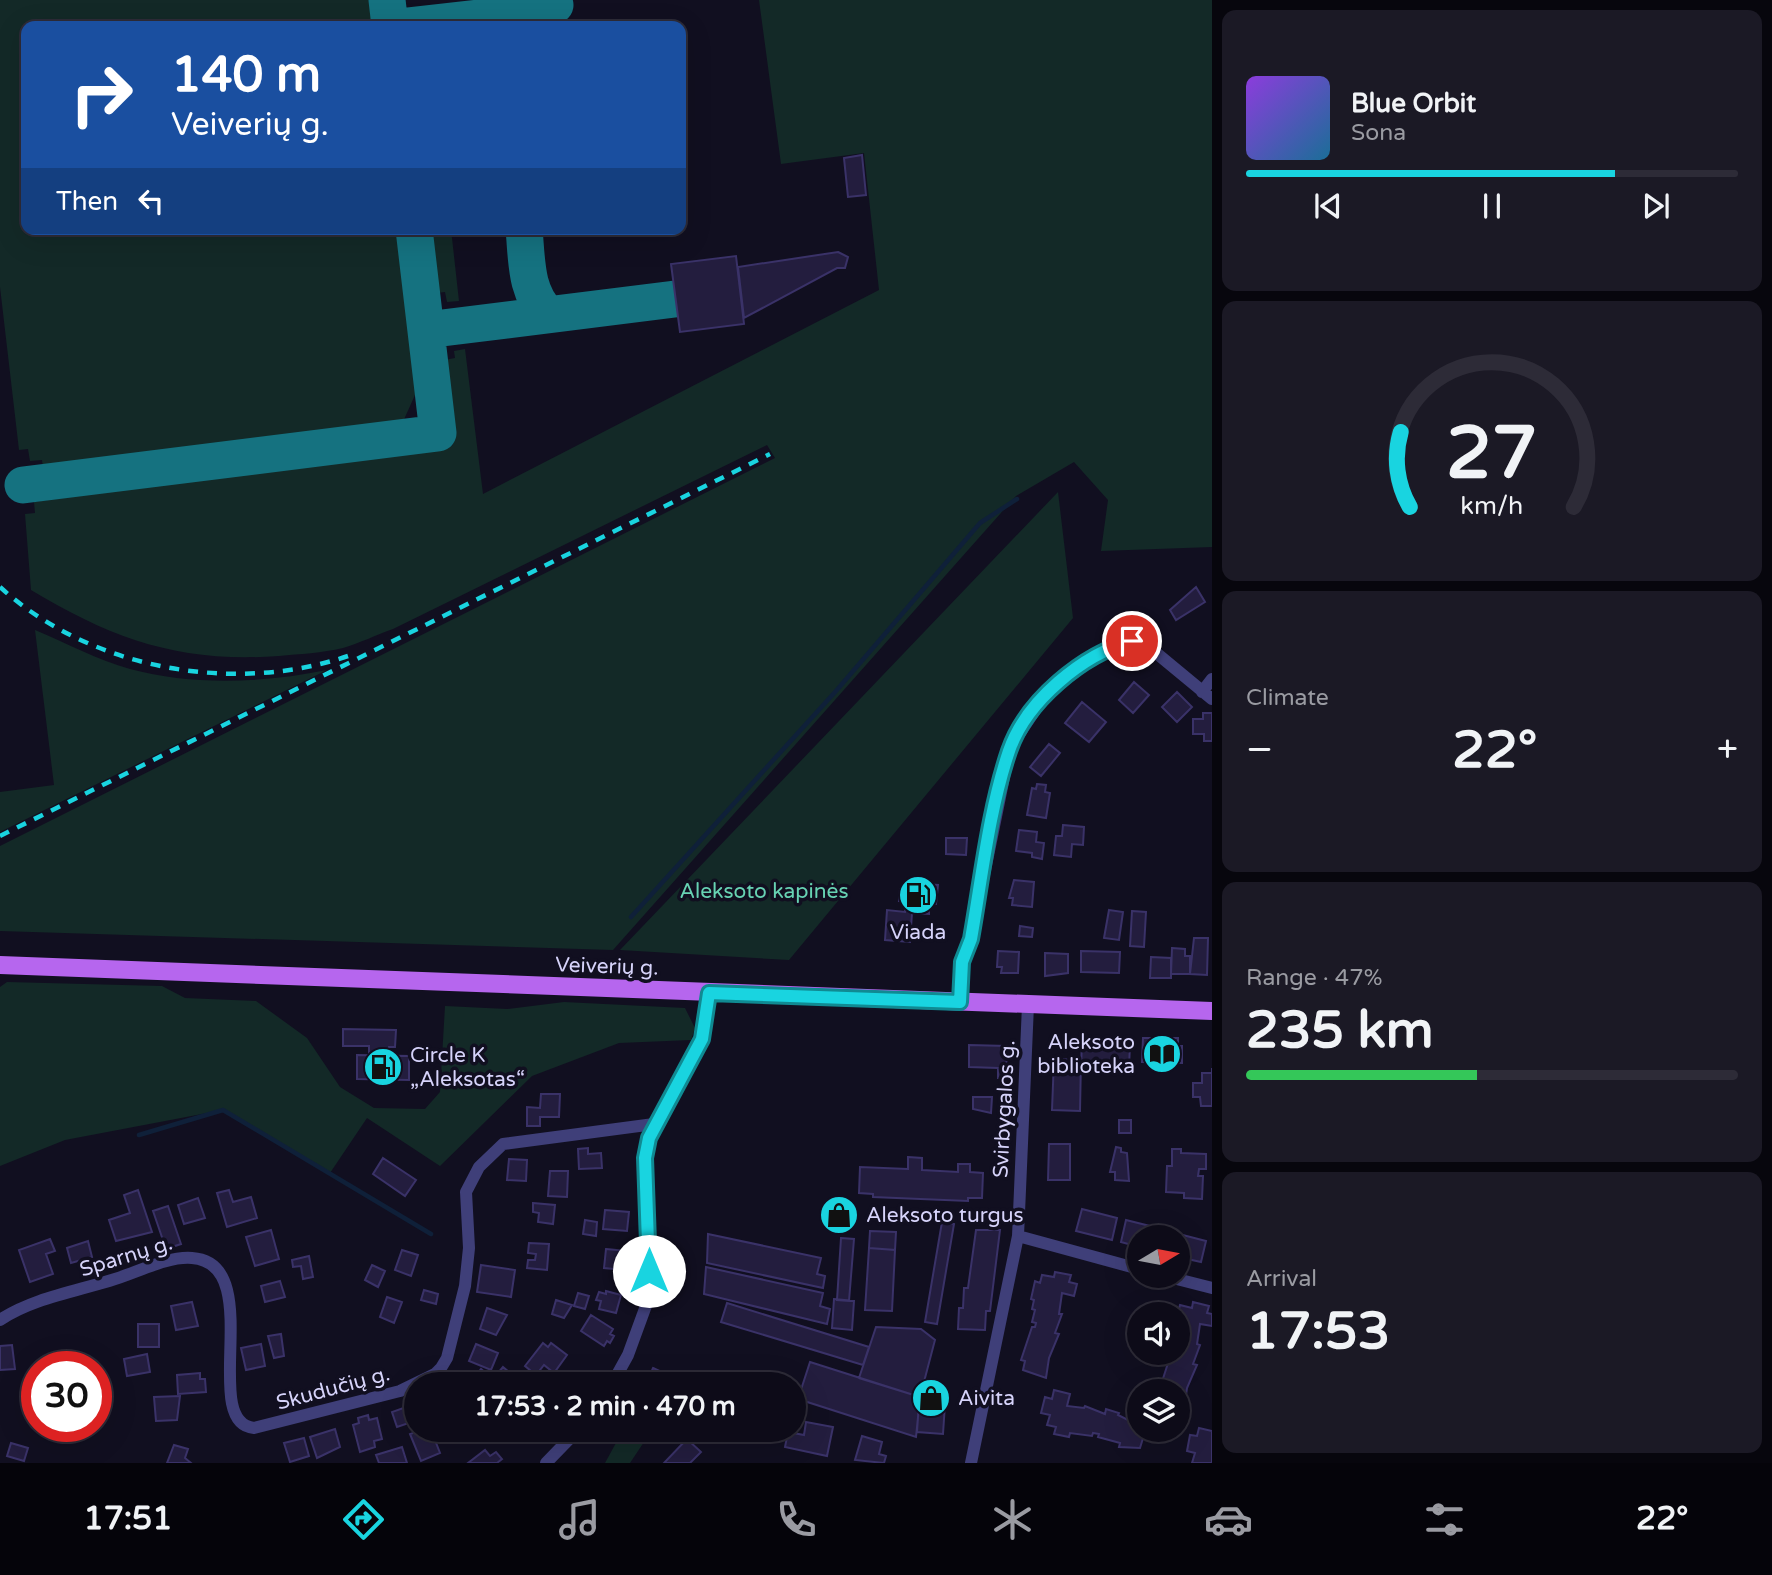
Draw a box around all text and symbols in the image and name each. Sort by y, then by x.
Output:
text: 140 m [171,46,321,105]
icon: right [56,49,147,140]
text: Blue Orbit [1351,88,1476,119]
text: Veiverių g. [171,106,329,144]
text: Sona [1351,119,1406,147]
icon: left [132,182,170,220]
text: Then [56,186,118,217]
icon: previous [1309,187,1347,225]
icon: pause [1473,187,1511,225]
icon: next [1637,187,1675,225]
text: 27 [1446,410,1538,498]
text: km/h [1461,491,1523,521]
pin [1102,611,1162,671]
icon: arrive [1113,622,1151,660]
text: Climate [1246,684,1329,712]
text: 22° [1452,719,1537,782]
text: − [1246,727,1273,773]
text: + [1717,727,1738,773]
fuel station icon: Viada [897,874,939,916]
park label: Aleksoto kapinės [679,879,849,904]
place label: Viada [890,920,946,945]
street label: Veiverių g. [555,952,659,981]
text: Range · 47% [1246,964,1382,992]
text: 235 km [1246,999,1434,1062]
place label: Aleksoto biblioteka [1037,1030,1135,1079]
library icon: Aleksoto biblioteka [1141,1033,1183,1075]
street label: Svirbygalos g. [988,1039,1021,1179]
place label: Circle K „Aleksotas“ [410,1043,525,1092]
fuel station icon: Circle K „Aleksotas“ [362,1046,404,1088]
shop icon: Aleksoto turgus [818,1194,860,1236]
place label: Aleksoto turgus [866,1203,1024,1228]
north arrow [1127,1225,1190,1288]
map controls [1127,1225,1190,1442]
street label: Sparnų g. [77,1231,175,1282]
position arrow [612,1234,686,1308]
text: Arrival [1246,1265,1317,1293]
text: 17:53 [1246,1300,1390,1363]
button: sound [1127,1302,1190,1365]
speed limit sign: 30 [21,1351,112,1442]
street label: Skudučių g. [274,1361,393,1416]
shop icon: Aivita [910,1377,952,1419]
button: layers [1127,1379,1190,1442]
place label: Aivita [958,1386,1015,1411]
text: 17:53 · 2 min · 470 m [474,1391,736,1422]
icon: directions [339,1495,388,1544]
icon: music [555,1495,604,1544]
icon: phone [772,1495,821,1544]
icon: climate [988,1495,1037,1544]
icon: car [1204,1495,1253,1544]
icon: filters [1420,1495,1469,1544]
text: 17:51 [84,1500,172,1538]
text: 22° [1636,1500,1688,1538]

